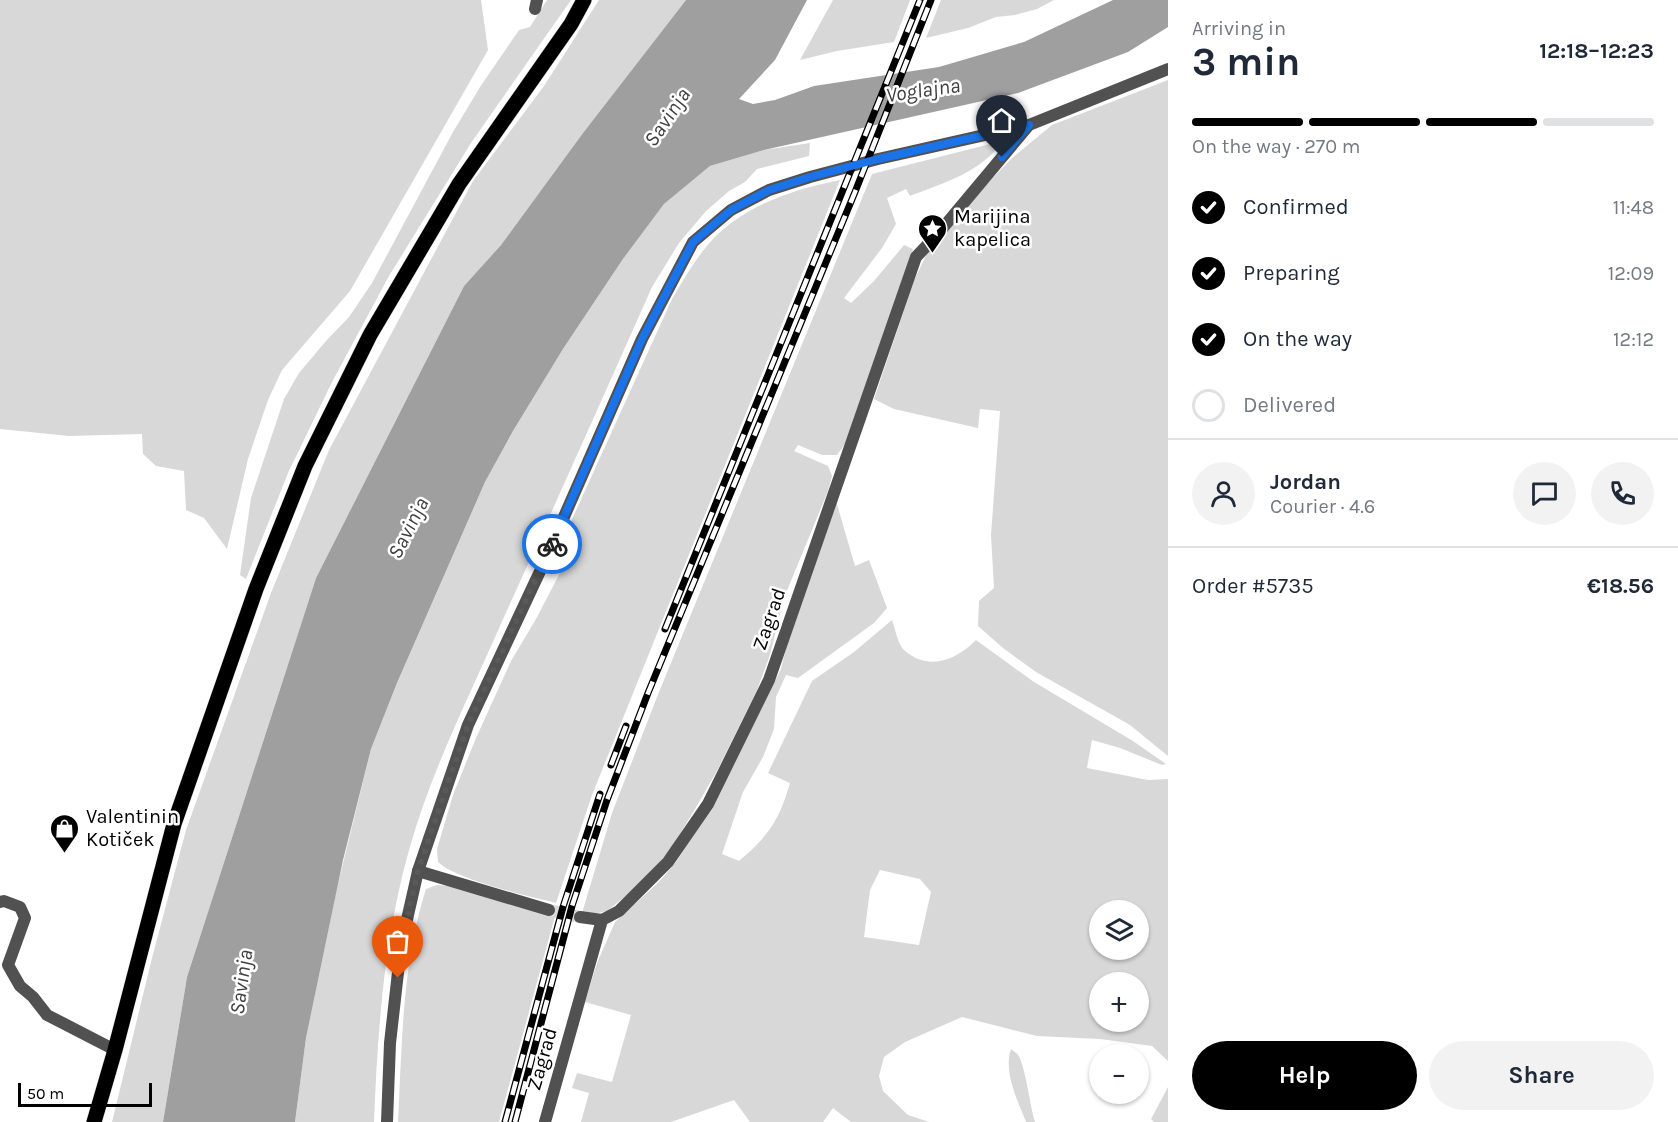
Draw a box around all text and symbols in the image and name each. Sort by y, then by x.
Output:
text: Arriving in [1192,17,1286,40]
text: 12:18–12:23 [1539,38,1654,64]
text: 3 min [1192,39,1300,85]
water label: Voglajna [884,73,962,107]
water label: Savinja [639,83,695,151]
pin [976,95,1027,157]
icon: home [985,104,1018,137]
text: On the way · 270 m [1192,135,1361,158]
icon: check [1192,191,1225,224]
text: Confirmed [1243,194,1349,220]
text: 11:48 [1613,196,1654,219]
place label: Marijina kapelica [954,205,1031,251]
place icon: Marijina kapelica [917,212,949,254]
icon: check [1192,257,1225,290]
text: Preparing [1243,260,1340,286]
text: 12:09 [1608,262,1654,285]
icon: check [1192,323,1225,356]
text: On the way [1243,326,1352,352]
text: 12:12 [1613,328,1654,351]
text: Delivered [1243,392,1336,418]
button: person [1192,462,1255,525]
button: chat [1513,462,1576,525]
button: phone [1591,462,1654,525]
text: Jordan [1270,469,1341,495]
water label: Savinja [383,494,433,562]
text: Courier · 4.6 [1270,495,1375,518]
courier [522,514,582,574]
icon: bike [536,528,569,561]
text: Order #5735 [1192,573,1314,599]
text: €18.56 [1587,573,1654,599]
street label: Zagrad [748,585,790,653]
place label: Valentinin Kotiček [86,805,179,851]
shop icon: Valentinin Kotiček [49,812,81,854]
map controls [1089,900,1149,1104]
button: layers [1089,900,1149,960]
pin [372,916,423,978]
icon: bag [381,925,414,958]
water label: Savinja [225,948,257,1016]
button: + [1089,972,1149,1032]
street label: Zagrad [522,1025,562,1093]
button: Help [1192,1041,1417,1110]
button: Share [1429,1041,1654,1110]
button: − [1089,1044,1149,1104]
scale bar [18,1080,152,1108]
text: 50 m [27,1084,64,1103]

